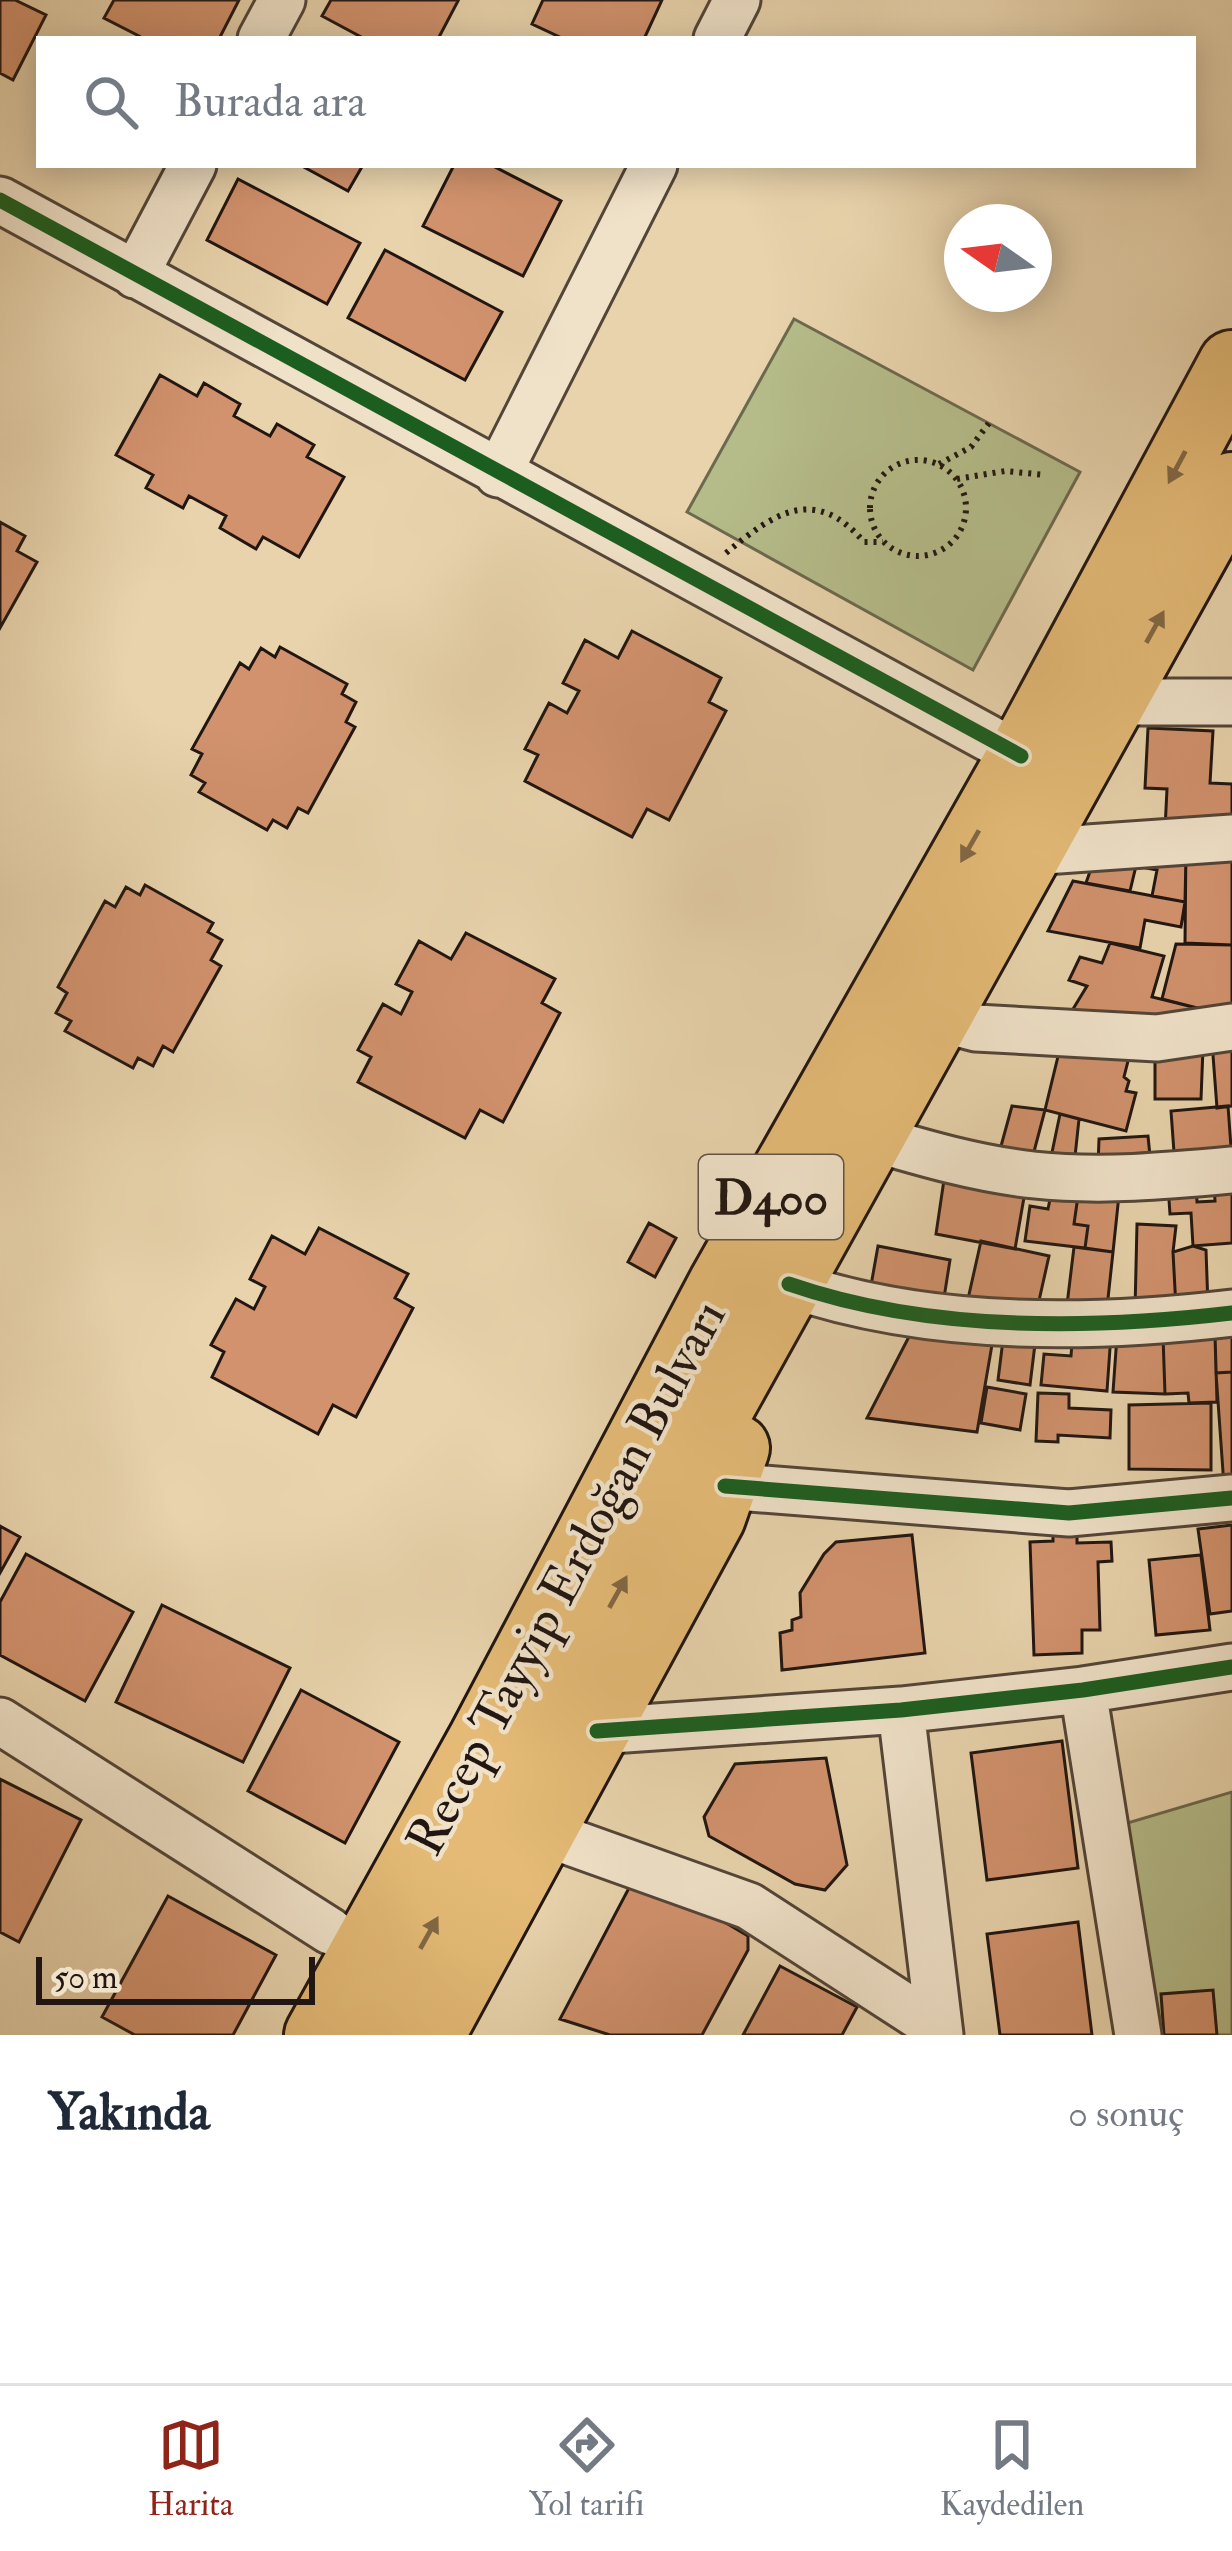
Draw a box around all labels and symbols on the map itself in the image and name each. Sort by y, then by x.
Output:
north arrow [944,204,1052,312]
one-way arrow [1167,449,1188,484]
one-way arrow [1144,609,1165,644]
one-way arrow [960,829,981,864]
road number: D400 [699,1155,843,1239]
street label: Recep Tayyip Erdoğan Bulvarı [393,1289,740,1867]
one-way arrow [607,1574,628,1609]
one-way arrow [418,1915,439,1950]
scale bar [36,1951,315,2004]

